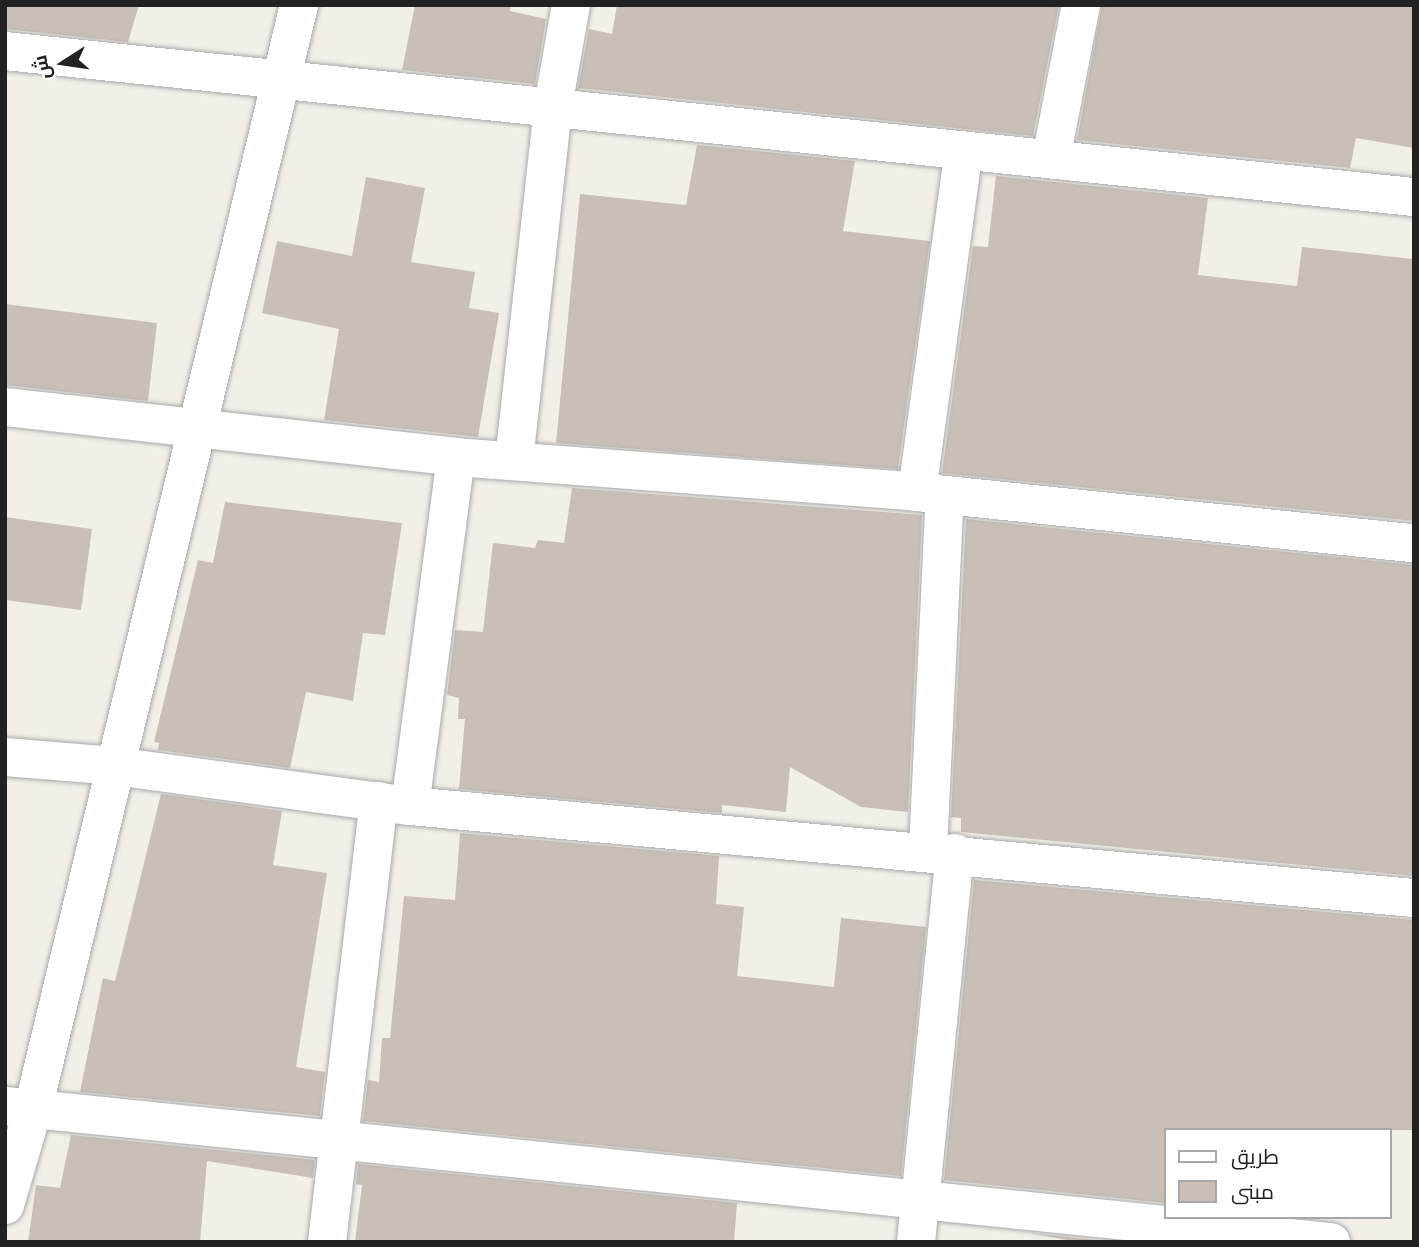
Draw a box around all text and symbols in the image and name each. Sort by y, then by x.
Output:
north arrow [28,28,98,98]
text: ش [28,53,56,82]
legend [1164,1128,1391,1219]
text: طريق [1231,1144,1279,1169]
text: مبنى [1231,1179,1274,1204]

